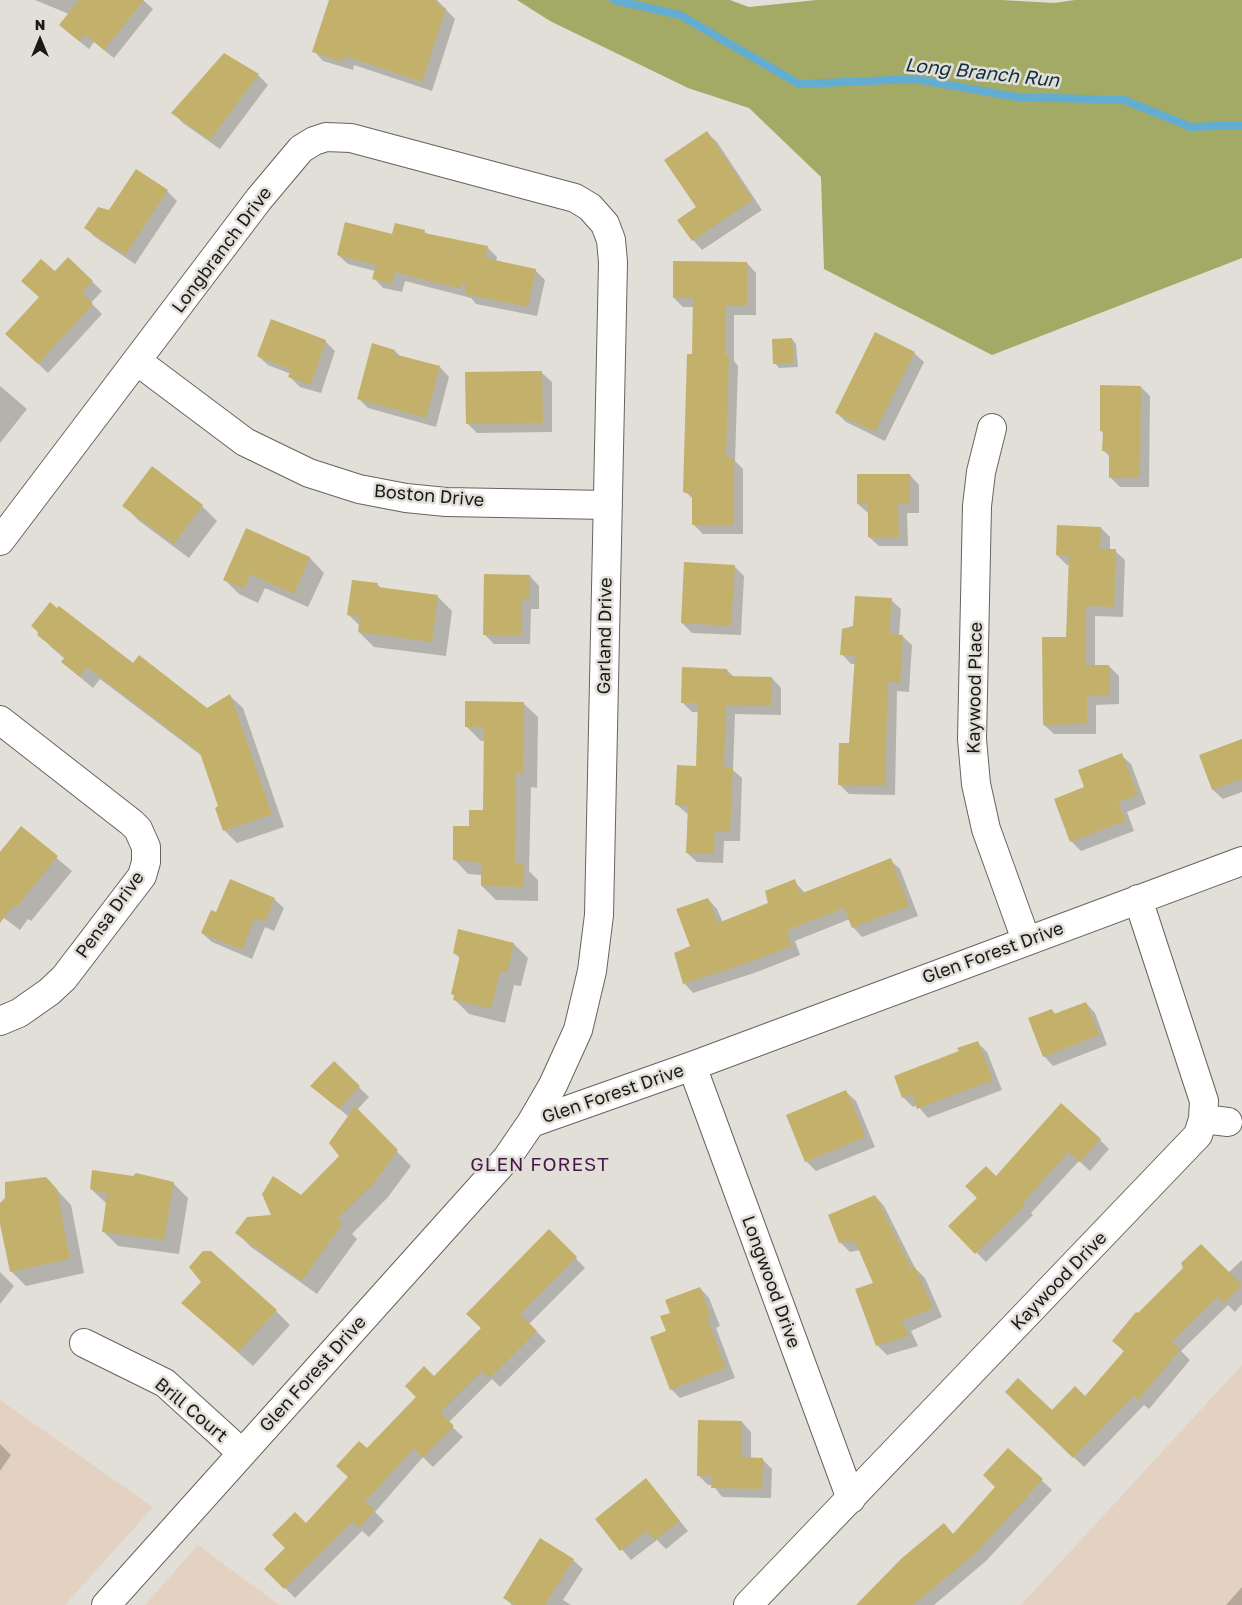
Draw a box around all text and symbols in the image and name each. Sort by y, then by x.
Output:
north arrow [15,15,65,65]
text: N [35,16,45,33]
water label: Long Branch Run [904,54,1060,92]
street label: Longbranch Drive [168,183,276,317]
street label: Boston Drive [373,480,485,512]
street label: Garland Drive [593,577,617,695]
street label: Kaywood Place [963,622,987,754]
street label: Pensa Drive [71,867,149,963]
street label: Glen Forest Drive [919,917,1067,989]
street label: Glen Forest Drive [539,1060,687,1128]
district label: GLEN FOREST [469,1154,611,1176]
street label: Longwood Drive [737,1213,805,1351]
street label: Kaywood Drive [1007,1227,1111,1335]
street label: Glen Forest Drive [255,1312,371,1436]
street label: Brill Court [150,1373,232,1447]

